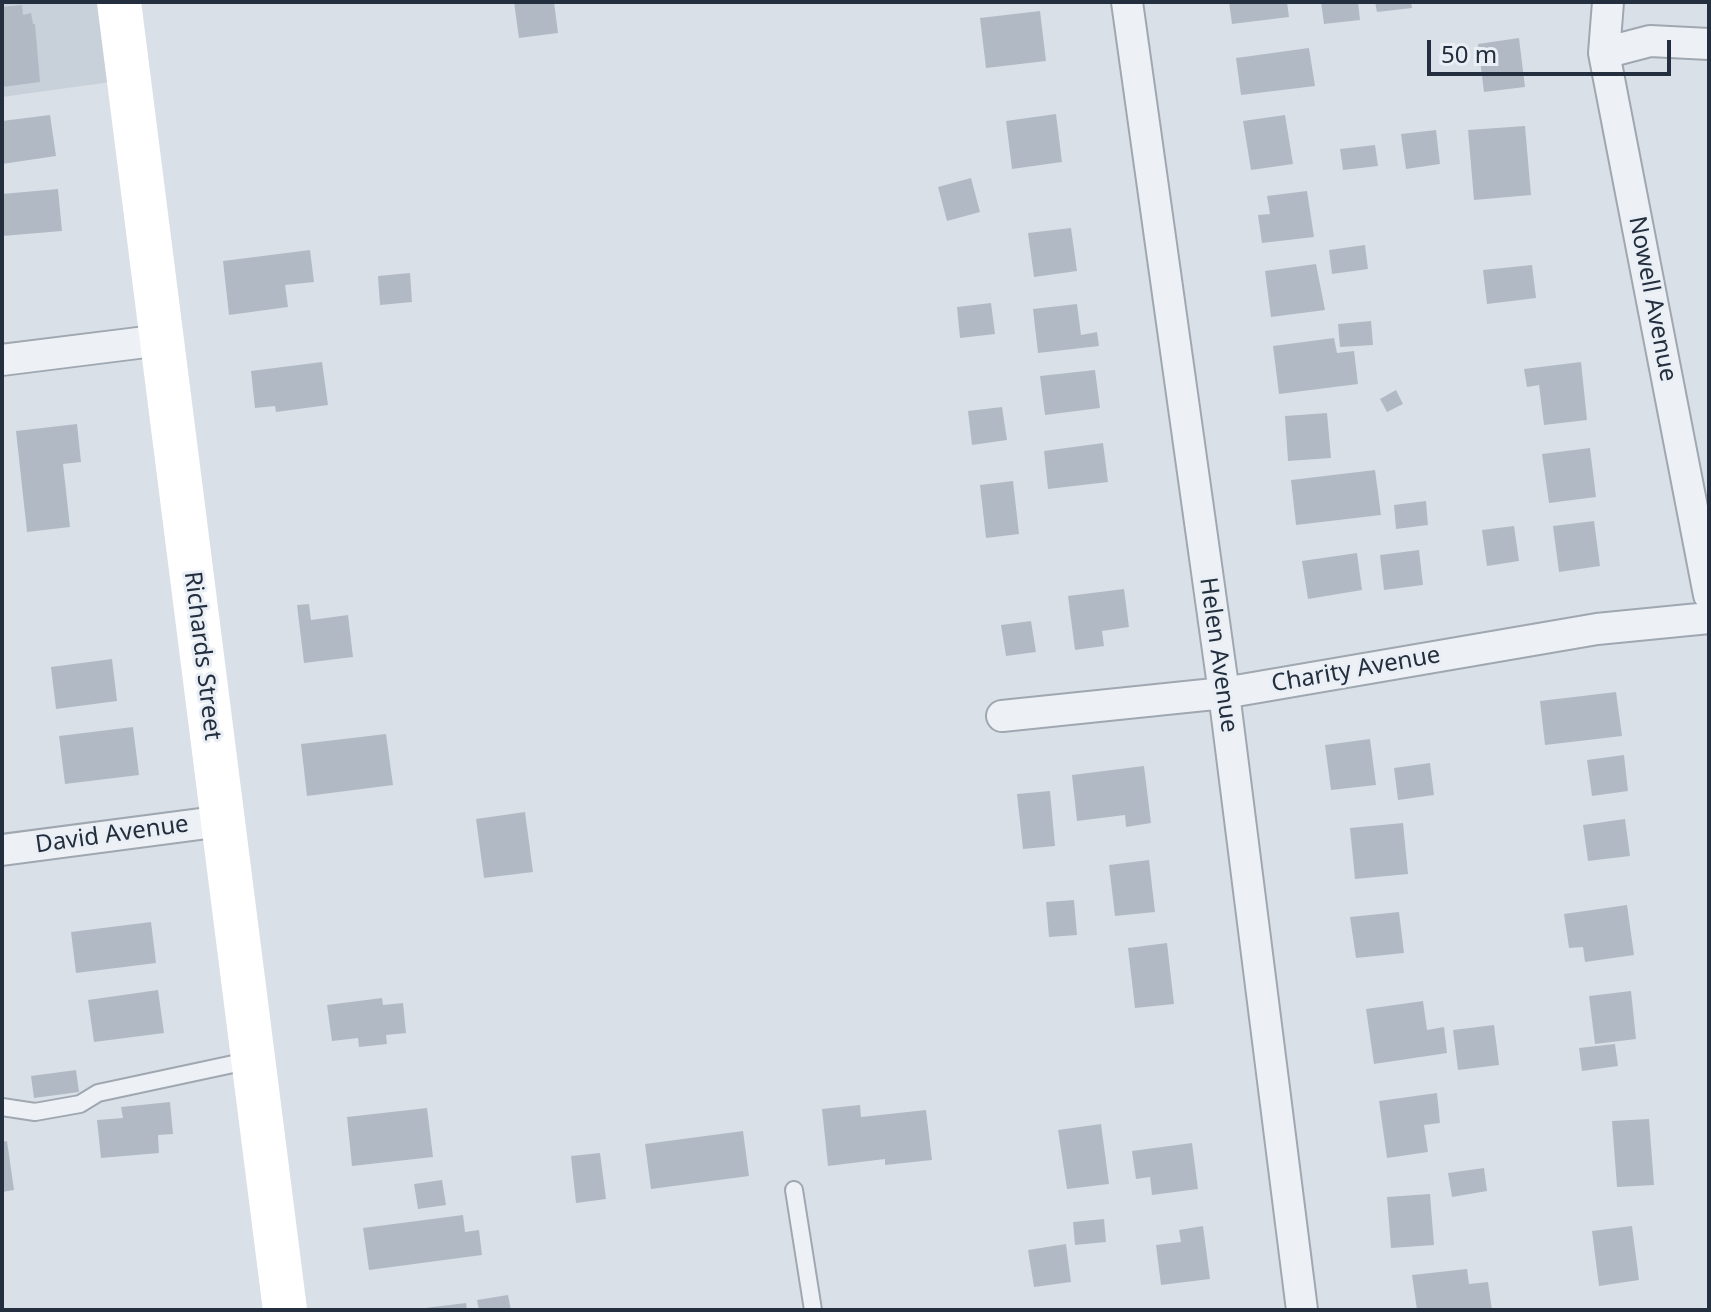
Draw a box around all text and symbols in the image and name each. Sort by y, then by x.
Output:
scale bar [1431,24,1675,74]
text: 50 m [1441,37,1497,70]
street label: Nowell Avenue [1622,214,1682,384]
street label: Richards Street [177,570,227,742]
street label: Helen Avenue [1193,576,1243,734]
street label: Charity Avenue [1269,641,1443,699]
street label: David Avenue [33,810,191,860]

